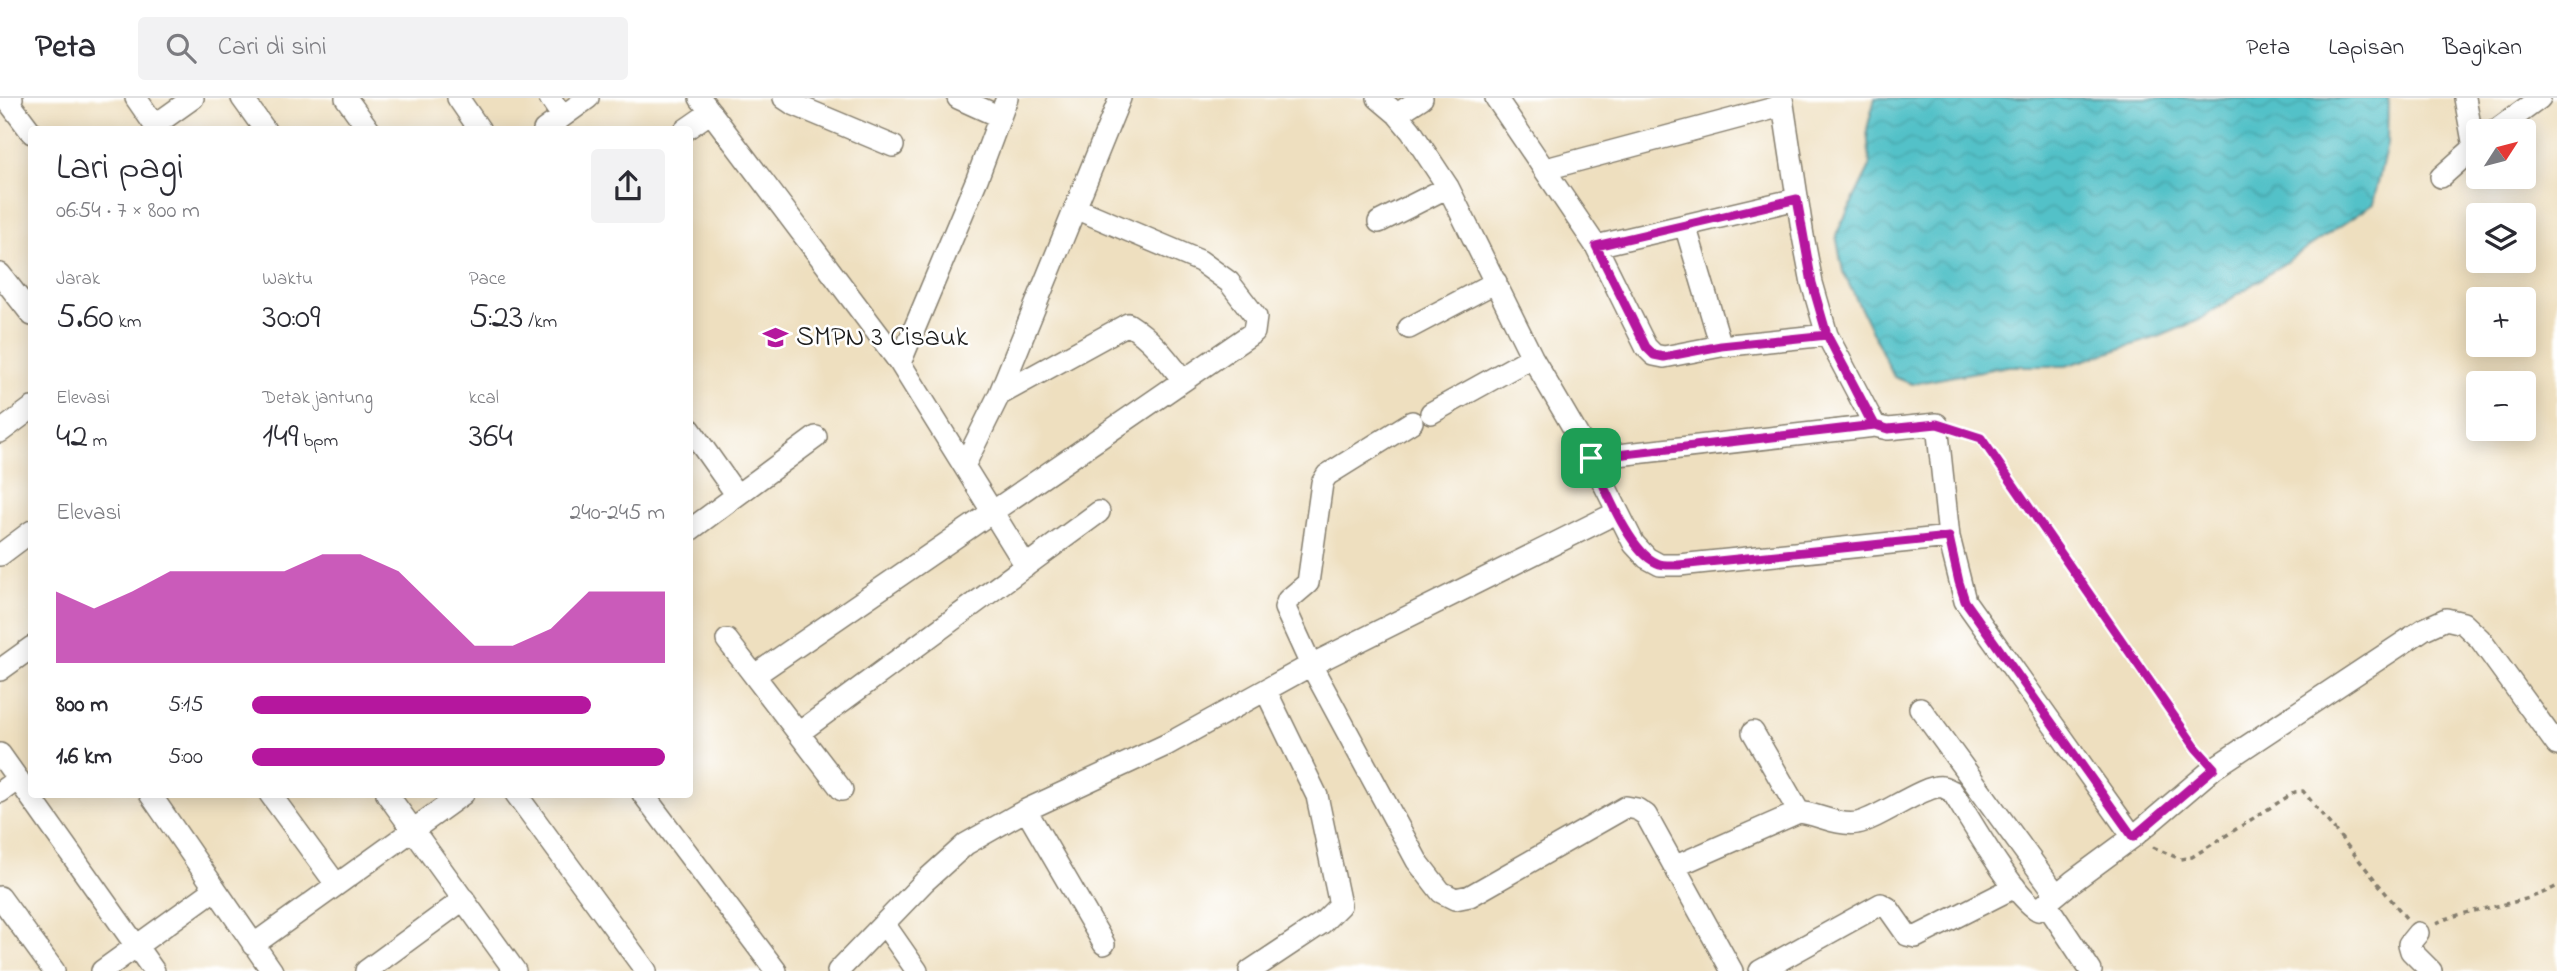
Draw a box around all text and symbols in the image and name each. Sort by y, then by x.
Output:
search box [138,17,628,80]
text: Peta [35,24,96,72]
icon: search [162,29,200,67]
text: Cari di sini [218,29,327,67]
text: Peta [2246,31,2290,66]
text: Lapisan [2328,31,2404,66]
text: Bagikan [2442,31,2522,66]
north arrow [2466,119,2536,189]
map controls [2466,119,2536,441]
text: Lari pagi [56,141,184,197]
button: share [591,149,665,223]
text: 06:54 · 7 × 800 m [56,195,200,228]
button: layers [2466,203,2536,273]
text: Jarak [56,266,100,293]
text: Waktu [262,266,313,293]
text: Pace [469,266,506,293]
button: + [2466,287,2536,357]
text: 5.60 [56,293,114,344]
text: 30:09 [262,293,321,344]
text: 5:23 [469,293,524,344]
text: km [114,309,142,336]
text: /km [524,309,557,336]
place label: SMPN 3 Cisauk [796,318,969,359]
school or university icon: SMPN 3 Cisauk [762,324,790,352]
button: − [2466,371,2536,441]
text: Elevasi [56,385,110,412]
text: Detak jantung [262,385,373,412]
text: kcal [469,385,499,412]
text: 42 [56,412,88,463]
text: 149 [262,412,298,463]
text: 364 [469,412,513,463]
text: m [88,428,107,455]
text: bpm [298,428,338,455]
pin [1561,428,1621,488]
icon: arrive [1572,439,1610,477]
text: Elevasi [56,497,121,530]
text: 240–245 m [570,497,665,530]
text: 800 m [56,689,108,722]
text: 5:15 [168,689,204,722]
text: 1.6 km [56,741,112,774]
text: 5:00 [168,741,203,774]

